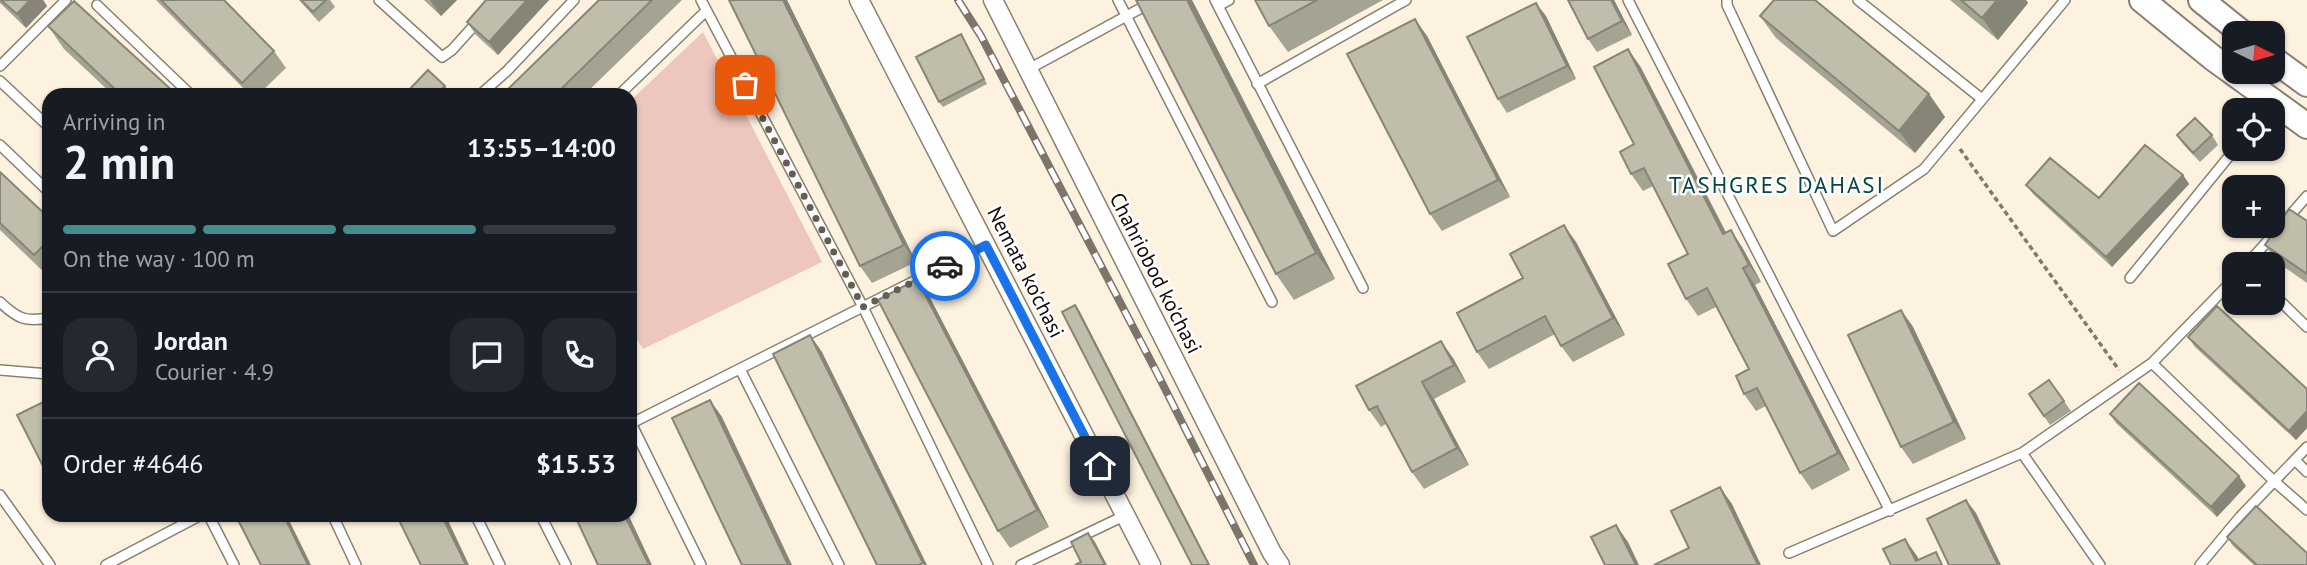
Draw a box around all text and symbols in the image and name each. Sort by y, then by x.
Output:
north arrow [2222,21,2286,84]
map controls [2222,21,2285,315]
pin [715,55,775,115]
icon: bag [726,66,764,104]
button: locate [2222,98,2285,161]
text: Arriving in [63,107,165,136]
text: 13:55–14:00 [467,131,616,164]
text: 2 min [63,132,175,192]
district label: TASHGRES DAHASI [1669,170,1885,199]
button: + [2222,175,2285,238]
street label: Chahriobod ko'chasi [1104,188,1208,358]
street label: Nemata ko'chasi [981,202,1071,342]
courier [910,231,980,301]
text: On the way · 100 m [63,244,255,273]
icon: car [926,247,964,285]
button: − [2222,252,2285,315]
button: person [63,318,137,392]
button: chat [450,318,524,392]
button: phone [542,318,616,392]
text: Jordan [155,324,228,357]
text: Courier · 4.9 [155,357,274,386]
pin [1070,436,1130,496]
text: Order #4646 [63,447,203,480]
text: $15.53 [536,447,616,480]
icon: home [1081,447,1119,485]

